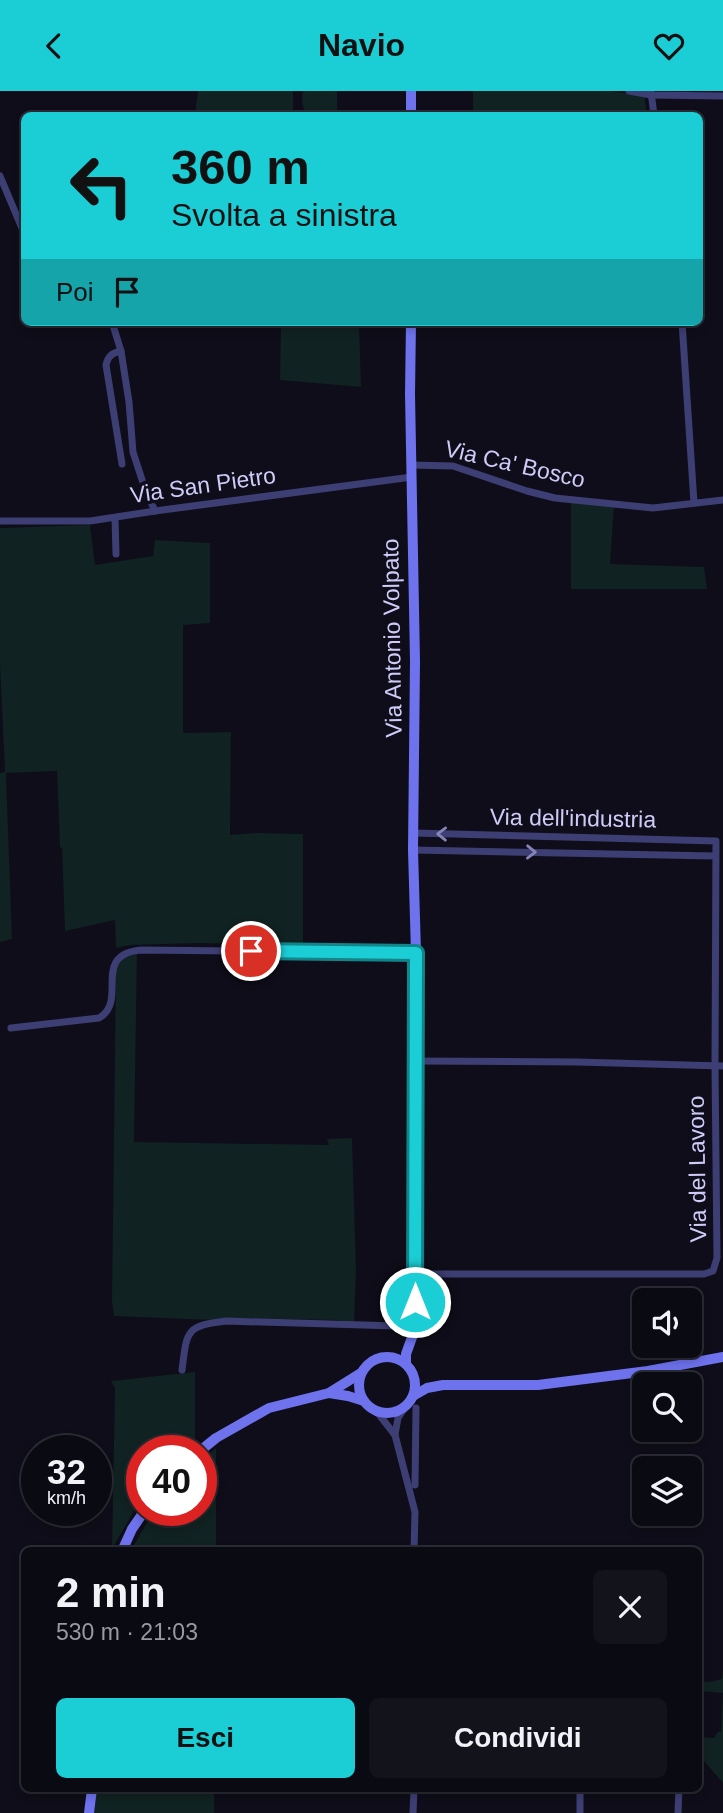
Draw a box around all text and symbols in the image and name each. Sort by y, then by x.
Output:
icon: back [35,27,73,65]
text: Navio [318,27,405,63]
icon: heart [650,27,688,65]
icon: left [56,140,147,231]
text: 360 m [171,140,310,194]
text: Svolta a sinistra [171,197,397,233]
icon: arrive [108,273,146,311]
text: Poi [56,277,94,307]
street label: Via Ca' Bosco [442,435,588,493]
street label: Via San Pietro [129,462,277,508]
street label: Via Antonio Volpato [377,538,407,738]
street label: Via dell'industria [490,804,657,832]
one-way arrow [437,826,448,841]
one-way arrow [526,844,536,860]
pin [221,921,281,981]
icon: arrive [232,932,270,970]
street label: Via del Lavoro [683,1095,711,1243]
position arrow [378,1265,452,1339]
map controls [632,1288,702,1526]
button: sound [632,1288,702,1358]
button: search [632,1372,702,1442]
speed limit sign: 40 [126,1435,217,1526]
text: 32 [47,1452,86,1491]
button: layers [632,1456,702,1526]
text: km/h [47,1488,86,1508]
text: 2 min [56,1569,166,1616]
button: close [593,1570,667,1644]
text: 530 m · 21:03 [56,1619,198,1645]
button: Esci [56,1698,355,1778]
button: Condividi [369,1698,667,1778]

